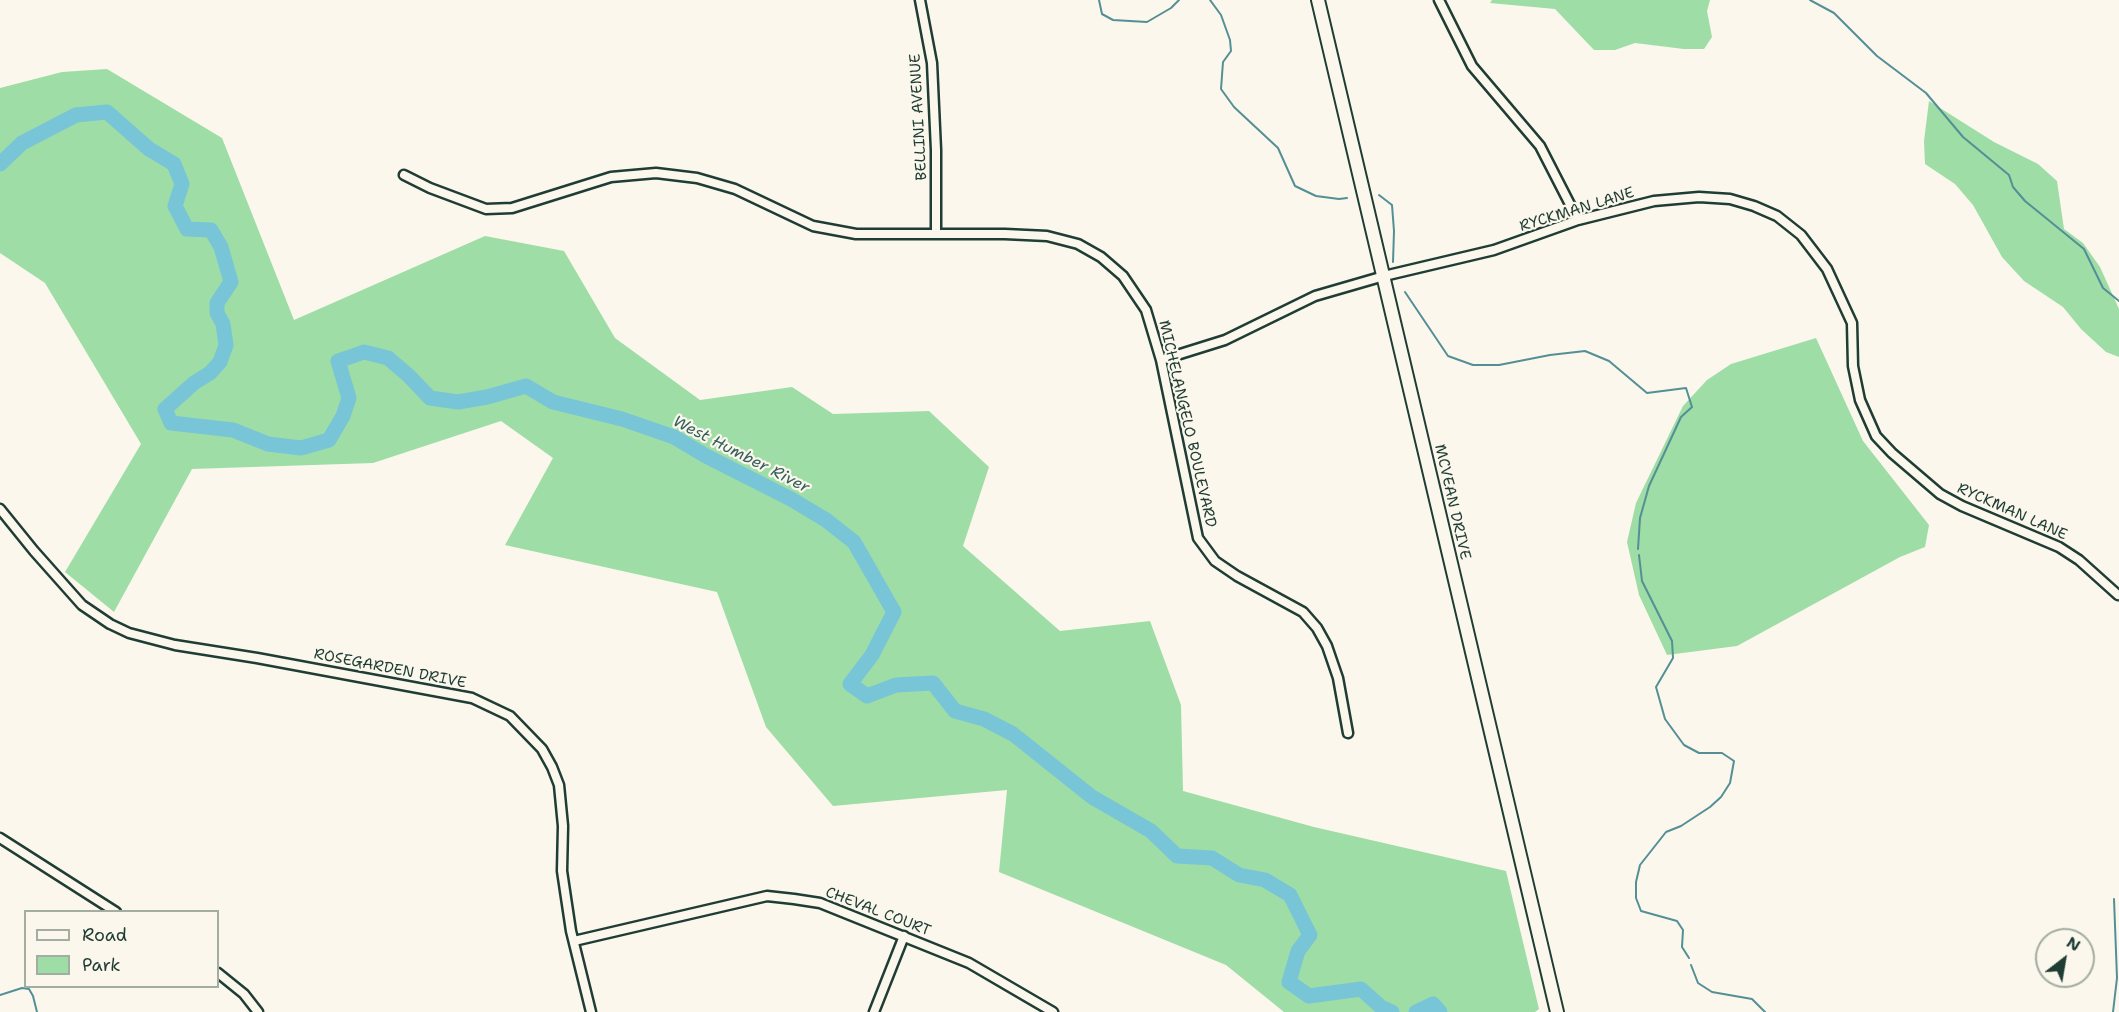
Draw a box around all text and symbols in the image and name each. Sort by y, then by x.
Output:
street label: BELLINI AVENUE [907,53,931,181]
street label: RYCKMAN LANE [1518,184,1636,236]
street label: MICHELANGELO BOULEVARD [1154,319,1220,529]
water label: West Humber River [669,412,813,498]
street label: MCVEAN DRIVE [1430,443,1474,561]
street label: RYCKMAN LANE [1954,480,2070,544]
street label: ROSEGARDEN DRIVE [312,645,468,693]
street label: CHEVAL COURT [823,884,933,940]
legend [24,910,219,988]
text: Road [82,923,127,947]
north arrow [2035,928,2095,988]
text: N [2063,932,2084,956]
text: Park [82,953,121,977]

